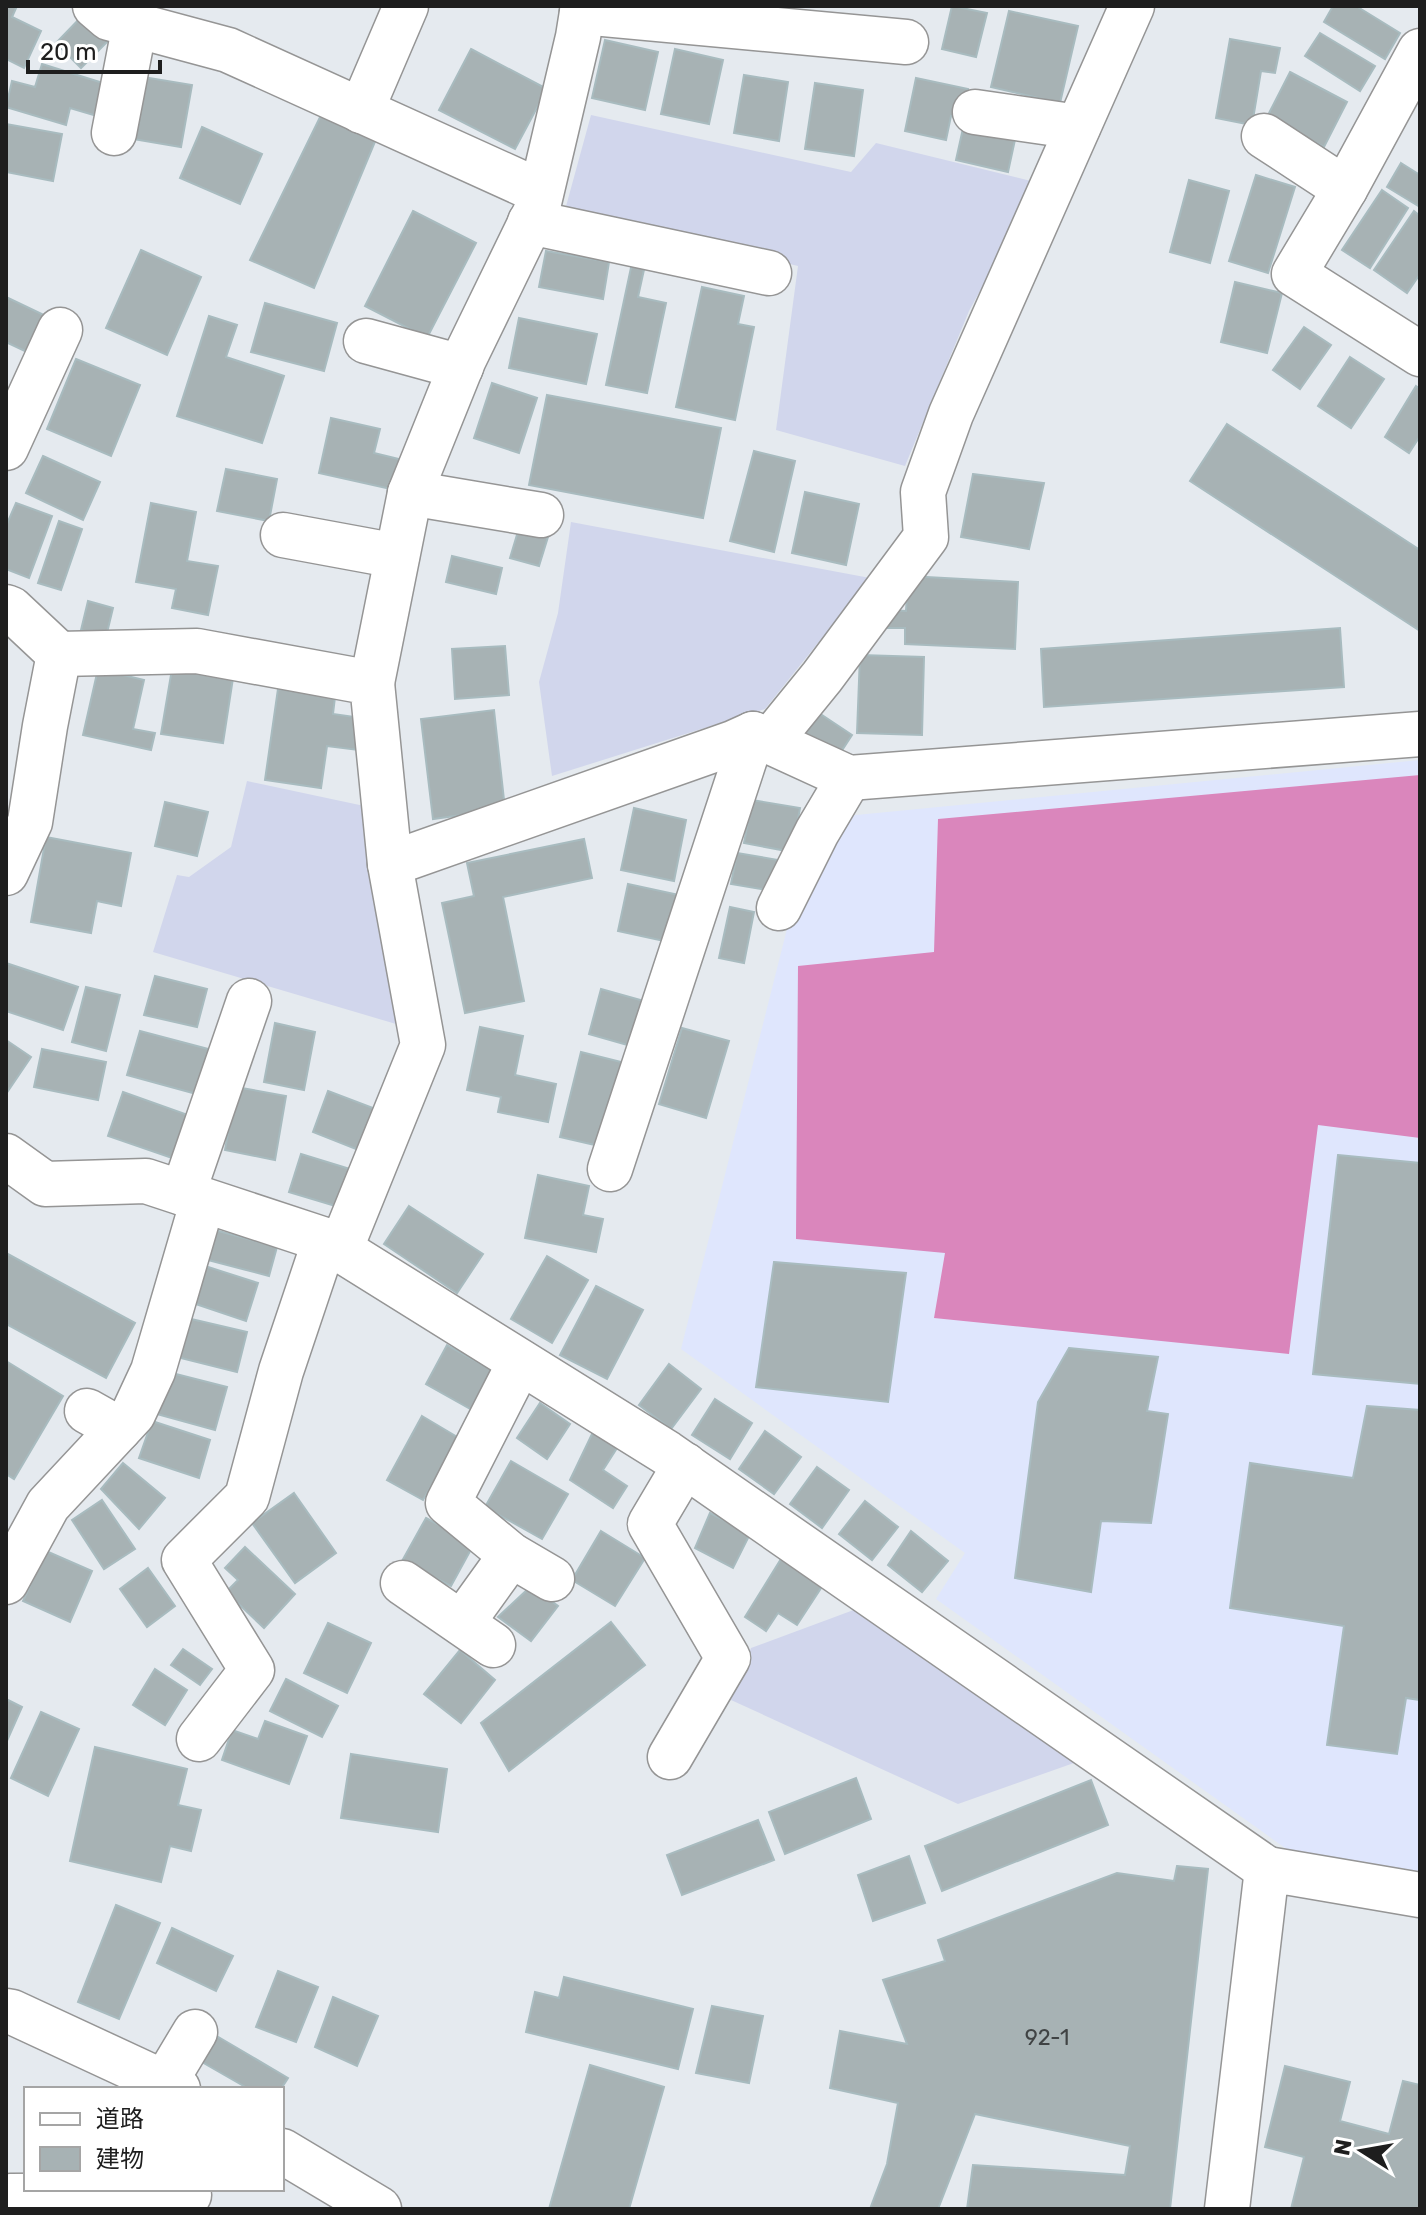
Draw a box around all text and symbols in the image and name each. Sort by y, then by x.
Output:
scale bar [28,24,160,74]
text: 20 m [40,38,97,66]
house number: 92-1 [1025,2024,1069,2051]
legend [24,2087,284,2191]
text: 道路 [96,2105,144,2133]
north arrow [1322,2111,1402,2191]
text: N [1328,2137,1358,2158]
text: 建物 [96,2145,144,2173]

